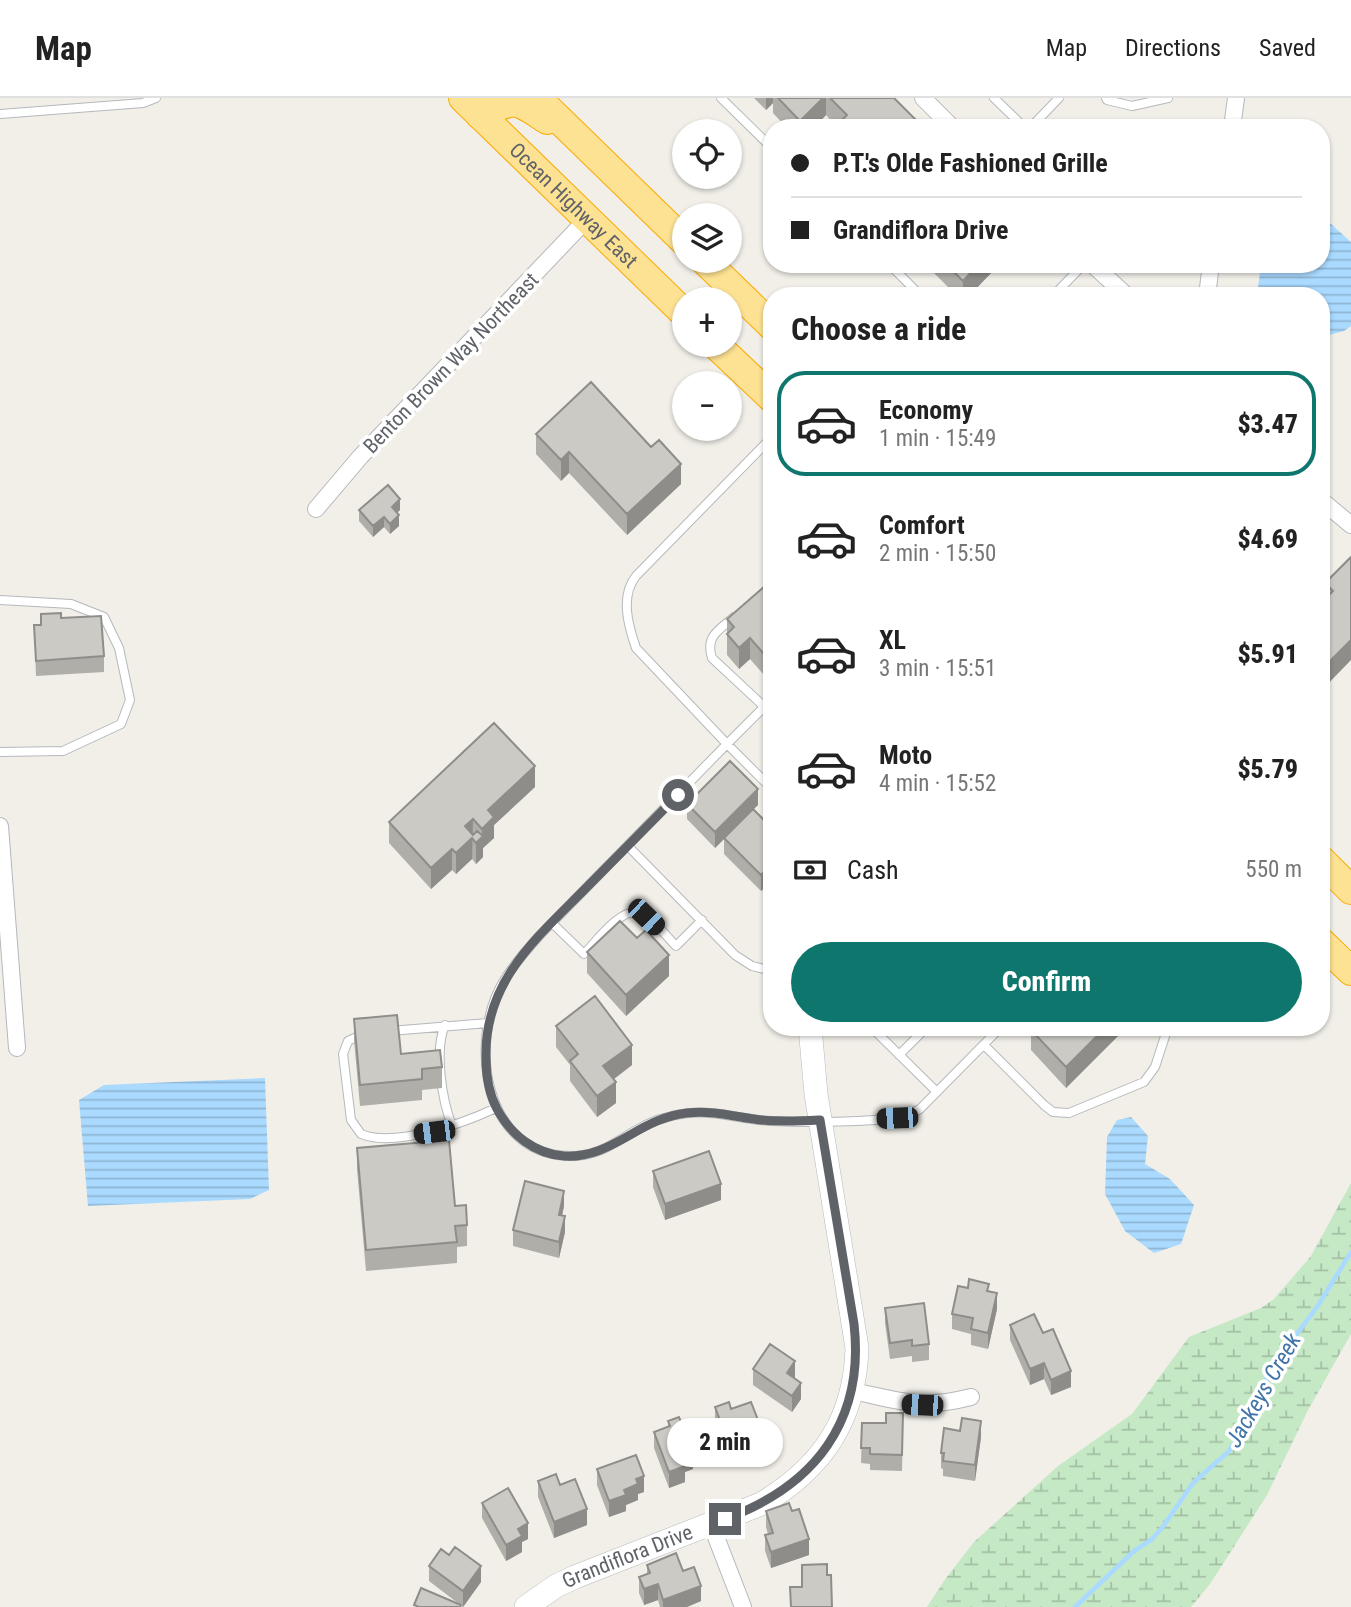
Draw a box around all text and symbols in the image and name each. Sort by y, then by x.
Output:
text: Map [35,29,92,68]
text: Map [1046,34,1087,62]
text: Directions [1125,34,1221,62]
text: Saved [1259,34,1316,62]
map controls [672,119,742,441]
button: locate [672,119,742,189]
street label: Ocean Highway East [504,138,642,273]
text: P.T.'s Olde Fashioned Grille [833,148,1108,178]
button: layers [672,203,742,273]
text: Grandiflora Drive [833,215,1008,245]
street label: Benton Brown Way Northeast [358,268,544,458]
button: + [672,287,742,357]
text: Choose a ride [791,310,966,348]
button: − [672,371,742,441]
icon: car [795,392,858,455]
text: Economy [879,395,973,425]
text: $3.47 [1237,409,1298,439]
text: 1 min · 15:49 [879,425,996,452]
icon: car [795,507,858,570]
text: Comfort [879,510,965,540]
text: $4.69 [1237,524,1298,554]
text: 2 min · 15:50 [879,540,996,567]
icon: car [795,622,858,685]
text: XL [879,625,906,655]
text: $5.91 [1237,639,1298,669]
text: 3 min · 15:51 [879,655,996,682]
icon: car [795,737,858,800]
text: Moto [879,740,932,770]
text: $5.79 [1237,754,1298,784]
text: 4 min · 15:52 [879,770,996,797]
route start [662,779,694,811]
icon: cash [791,851,829,889]
text: Cash [847,855,899,885]
text: 550 m [1245,856,1302,883]
car [624,895,669,939]
button: Confirm [791,942,1302,1022]
car [876,1107,919,1129]
car [412,1119,457,1145]
water label: Jackeys Creek [1220,1328,1307,1452]
car [901,1394,944,1416]
callout: 2 min [667,1418,783,1466]
text: 2 min [699,1429,751,1456]
route end [709,1503,741,1535]
street label: Grandiflora Drive [558,1520,696,1593]

